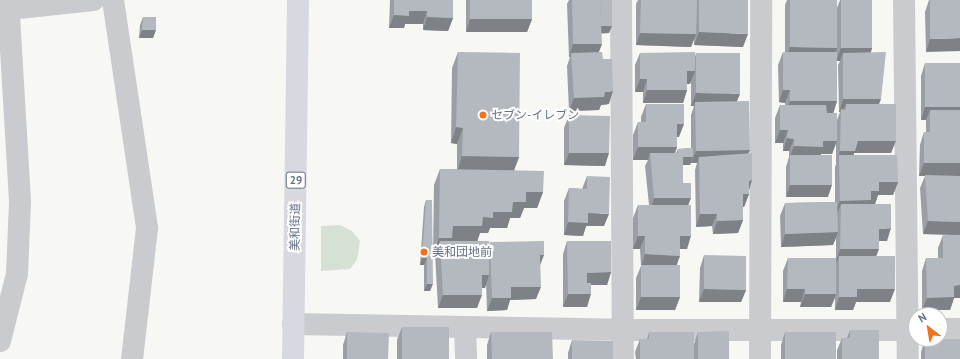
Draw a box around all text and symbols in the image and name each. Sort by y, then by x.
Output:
place label: セブン-イレブン [491,108,579,122]
marker: セブン-イレブン [478,110,488,120]
road number: 29 [285,171,307,189]
street label: 美和街道 [287,203,303,251]
place label: 美和団地前 [432,245,492,259]
marker: 美和団地前 [419,247,429,257]
north arrow [908,307,948,347]
text: N [916,310,929,325]

